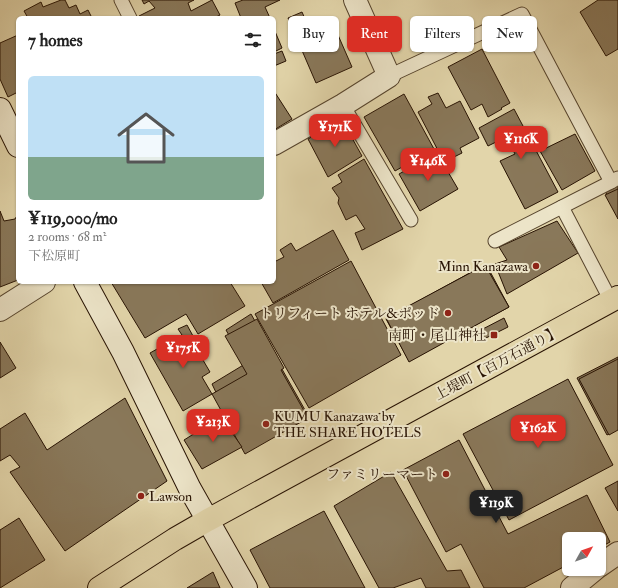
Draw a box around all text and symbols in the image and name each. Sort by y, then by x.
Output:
chip: Buy [288,16,339,52]
chip: Rent [347,16,402,52]
chip: Filters [410,16,474,52]
chip: New [482,16,537,52]
icon: filters [242,29,264,51]
text: 7 homes [28,30,83,51]
icon: home [110,102,182,174]
pin: ¥171K [307,114,363,148]
text: ¥171K [318,119,352,135]
pin: ¥116K [493,126,549,160]
text: ¥116K [504,131,538,147]
pin: ¥146K [400,148,456,182]
text: ¥146K [409,153,447,169]
text: ¥119,000/mo [28,208,117,229]
text: 2 rooms · 68 m² [28,229,106,245]
text: 下松原町 [28,248,80,264]
place label: Minn Kanazawa [438,258,528,275]
marker: Minn Kanazawa [531,261,541,271]
place label: トリフィート ホテル&ポッド [259,305,440,322]
marker: トリフィート ホテル&ポッド [443,308,453,318]
street label: 上堤町【百万石通り】 [431,323,563,404]
place label: 南町・尾山神社 [388,327,486,344]
marker: 南町・尾山神社 [489,330,499,340]
pin: ¥175K [155,335,211,369]
text: ¥175K [165,340,201,356]
place label: KUMU Kanazawa by THE SHARE HOTELS [274,408,421,441]
pin: ¥213K [185,409,241,443]
text: ¥213K [195,414,231,430]
pin: ¥162K [510,415,566,449]
marker: KUMU Kanazawa by THE SHARE HOTELS [261,419,271,429]
text: ¥162K [520,420,556,436]
place label: ファミリーマート [326,466,438,483]
marker: ファミリーマート [441,469,451,479]
place label: Lawson [149,488,192,505]
pin: ¥119K [468,490,524,524]
marker: Lawson [136,491,146,501]
text: ¥119K [479,495,513,511]
north arrow [562,532,606,576]
map controls [562,532,606,576]

